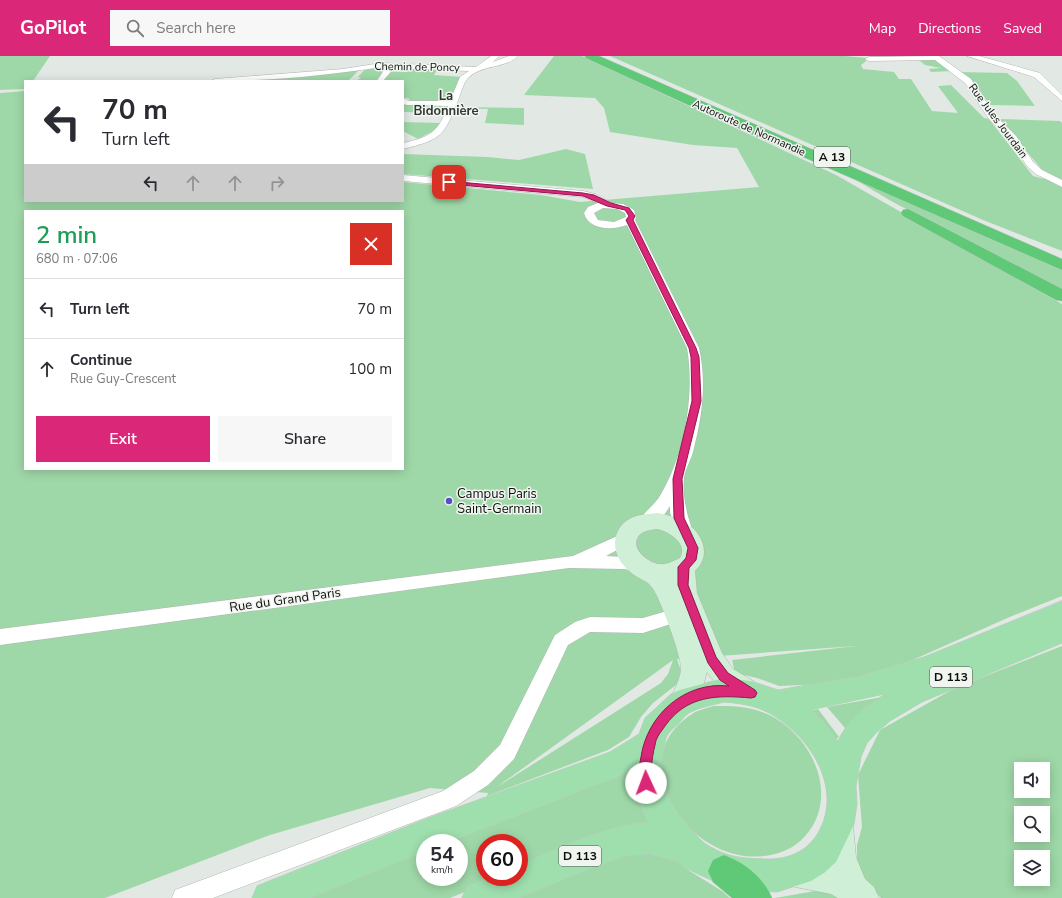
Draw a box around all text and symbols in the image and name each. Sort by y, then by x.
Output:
search box [110,10,390,46]
text: GoPilot [20,15,86,41]
icon: search [124,17,146,39]
text: Search here [156,18,236,38]
text: Map [869,19,896,38]
text: Directions [918,19,981,38]
text: Saved [1003,19,1042,38]
street label: Chemin de Poncy [374,59,460,75]
street label: Rue Jules Jourdain [965,81,1031,161]
district label: La Bidonnière [413,87,479,120]
text: 70 m [102,91,168,129]
icon: left [36,96,88,148]
street label: Autoroute de Normandie [690,96,808,160]
text: Turn left [102,127,170,151]
road number: A 13 [814,147,850,167]
pin [432,165,466,199]
icon: arrive [438,171,460,193]
icon: left [140,172,162,194]
icon: ahead [182,172,204,194]
icon: ahead [224,172,246,194]
icon: right [266,172,288,194]
text: 2 min [36,219,97,251]
button: close [350,223,392,265]
text: 680 m · 07:06 [36,250,118,268]
icon: left [36,298,58,320]
text: Turn left [70,299,129,319]
text: 70 m [357,299,392,319]
text: Continue [70,350,132,370]
icon: ahead [36,358,58,380]
text: 100 m [348,359,392,379]
text: Rue Guy-Crescent [70,370,176,388]
button: Exit [36,416,210,462]
button: Share [218,416,392,462]
place label: Campus Paris Saint-Germain [457,485,542,518]
marker: Campus Paris Saint-Germain [444,496,454,506]
street label: Rue du Grand Paris [228,583,342,617]
road number: D 113 [930,667,972,687]
position arrow [625,762,667,804]
map controls [1014,762,1050,886]
button: sound [1014,762,1050,798]
button: search [1014,806,1050,842]
speed limit sign: 60 [476,834,528,886]
text: 54 [430,841,454,868]
road number: D 113 [559,846,601,866]
button: layers [1014,850,1050,886]
text: km/h [431,863,453,877]

